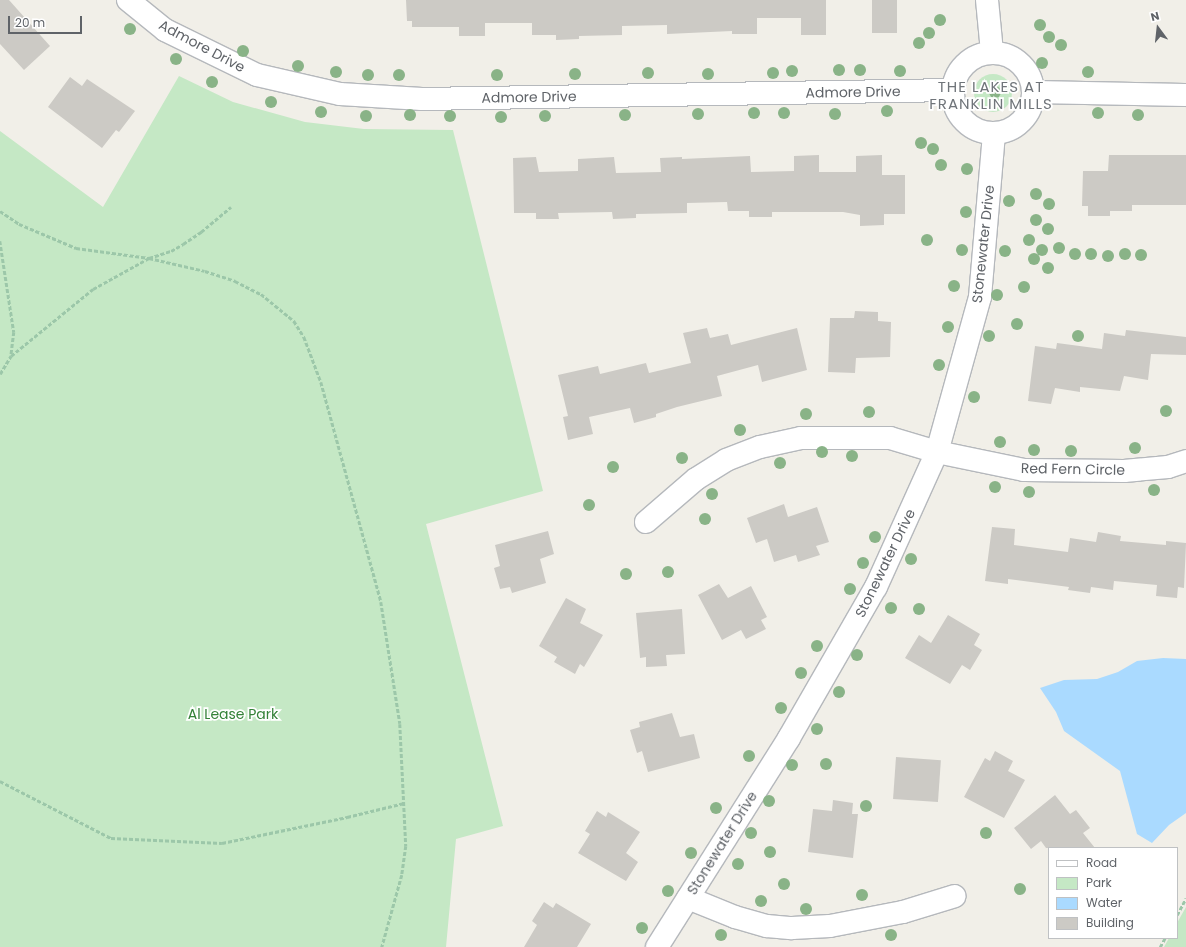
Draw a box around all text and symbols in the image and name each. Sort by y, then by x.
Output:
scale bar [10,8,84,34]
north arrow [1138,8,1178,48]
text: N [1149,8,1161,25]
text: 20 m [15,14,45,31]
street label: Admore Drive [156,16,248,76]
district label: THE LAKES AT FRANKLIN MILLS [929,77,1053,112]
street label: Admore Drive [805,83,901,101]
street label: Admore Drive [481,88,577,106]
street label: Stonewater Drive [968,184,998,304]
street label: Red Fern Circle [1021,460,1125,478]
street label: Stonewater Drive [851,506,919,620]
park label: Al Lease Park [188,706,278,722]
street label: Stonewater Drive [683,788,761,898]
legend [1048,847,1178,939]
text: Road [1086,854,1117,871]
text: Park [1086,874,1112,891]
text: Water [1086,894,1122,911]
text: Building [1086,914,1134,931]

